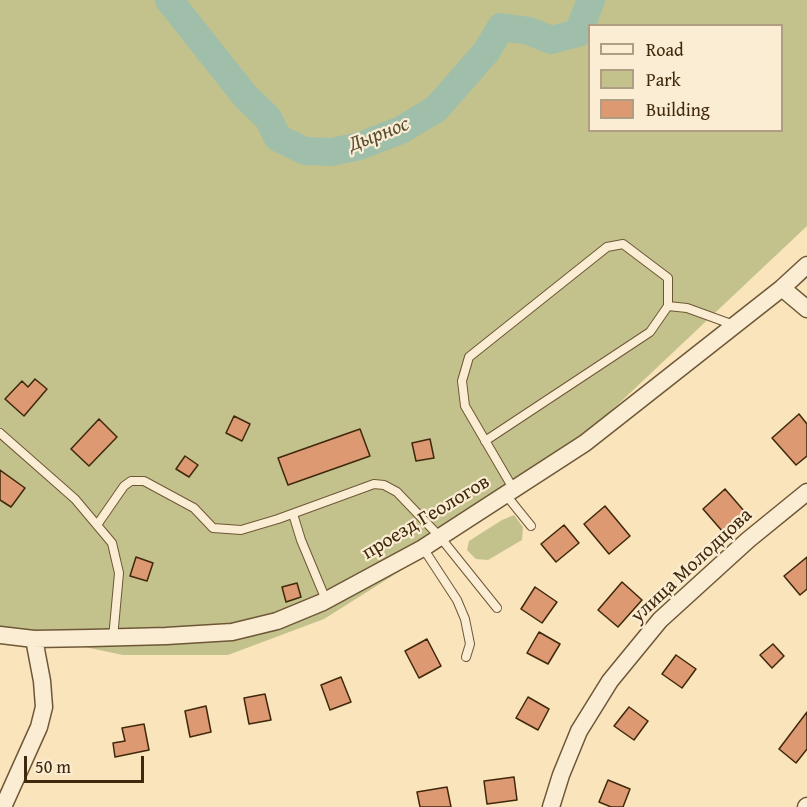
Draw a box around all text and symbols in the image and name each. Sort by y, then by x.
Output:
legend [588,24,783,132]
text: Road [646,36,684,63]
text: Park [646,66,681,93]
text: Building [646,96,710,123]
water label: Дырнос [345,112,413,158]
street label: проезд Геологов [358,470,494,566]
street label: улица Молодцова [626,504,758,628]
scale bar [27,744,147,782]
text: 50 m [35,753,71,780]

